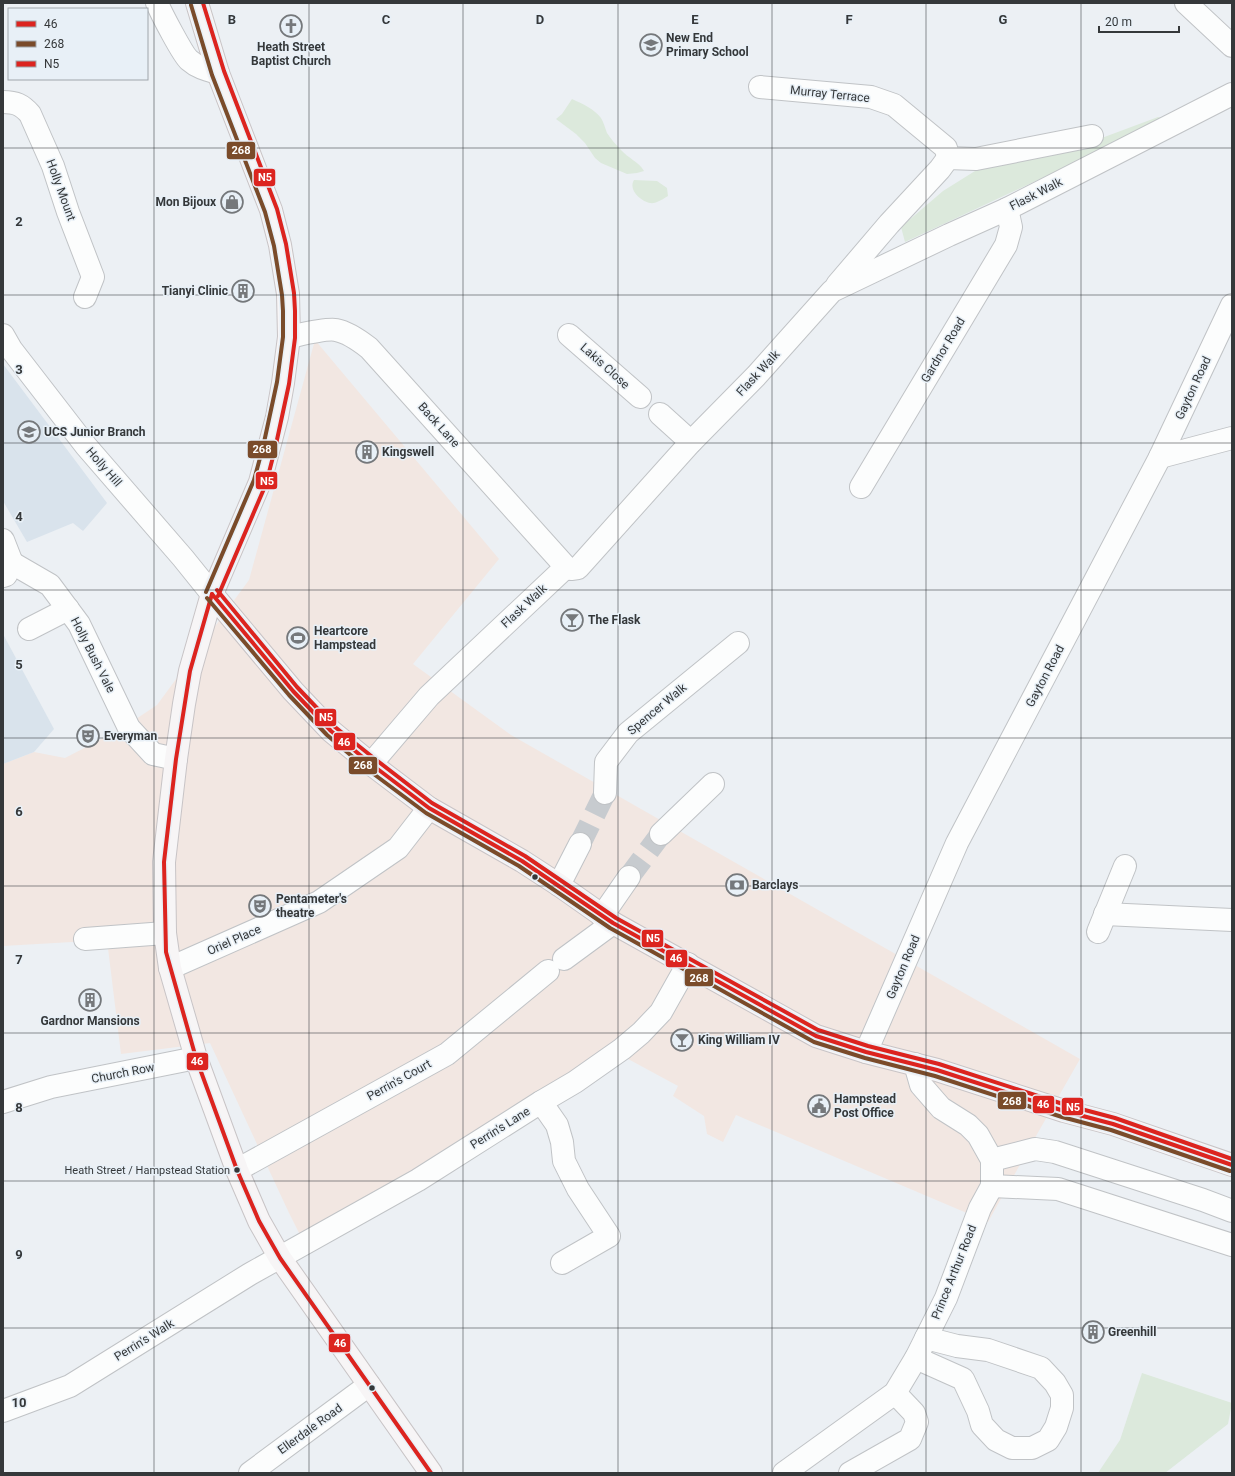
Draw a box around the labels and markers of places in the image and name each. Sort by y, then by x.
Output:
church icon: Heath Street Baptist Church [278,13,304,39]
place label: New End Primary School [666,31,749,59]
school or university icon: New End Primary School [638,32,664,58]
place label: Heath Street Baptist Church [251,40,331,68]
shop icon: Mon Bijoux [219,189,245,215]
place label: Mon Bijoux [155,195,217,209]
building icon: Tianyi Clinic [230,278,256,304]
place label: Tianyi Clinic [162,284,228,298]
school or university icon: UCS Junior Branch [16,419,42,445]
place label: UCS Junior Branch [44,425,146,439]
building icon: Kingswell [354,439,380,465]
place label: Kingswell [382,445,434,459]
bar icon: The Flask [559,607,585,633]
place label: The Flask [588,613,641,627]
place label: Heartcore Hampstead [314,624,376,652]
sports icon: Heartcore Hampstead [285,625,311,651]
theatre icon: Everyman [75,723,101,749]
place label: Everyman [104,729,157,743]
unlabelled marker [530,872,540,882]
bank icon: Barclays [724,872,750,898]
place label: Barclays [752,878,798,892]
place label: Pentameter's theatre [276,892,347,920]
theatre icon: Pentameter's theatre [247,893,273,919]
building icon: Gardnor Mansions [77,987,103,1013]
place label: Gardnor Mansions [40,1014,140,1028]
bar icon: King William IV [669,1027,695,1053]
place label: King William IV [698,1033,780,1047]
place label: Hampstead Post Office [834,1092,896,1120]
public building icon: Hampstead Post Office [806,1093,832,1119]
place label: Heath Street / Hampstead Station [65,1164,230,1177]
marker: Heath Street / Hampstead Station [232,1165,242,1175]
building icon: Greenhill [1080,1319,1106,1345]
place label: Greenhill [1108,1325,1156,1339]
unlabelled marker [367,1383,377,1393]

